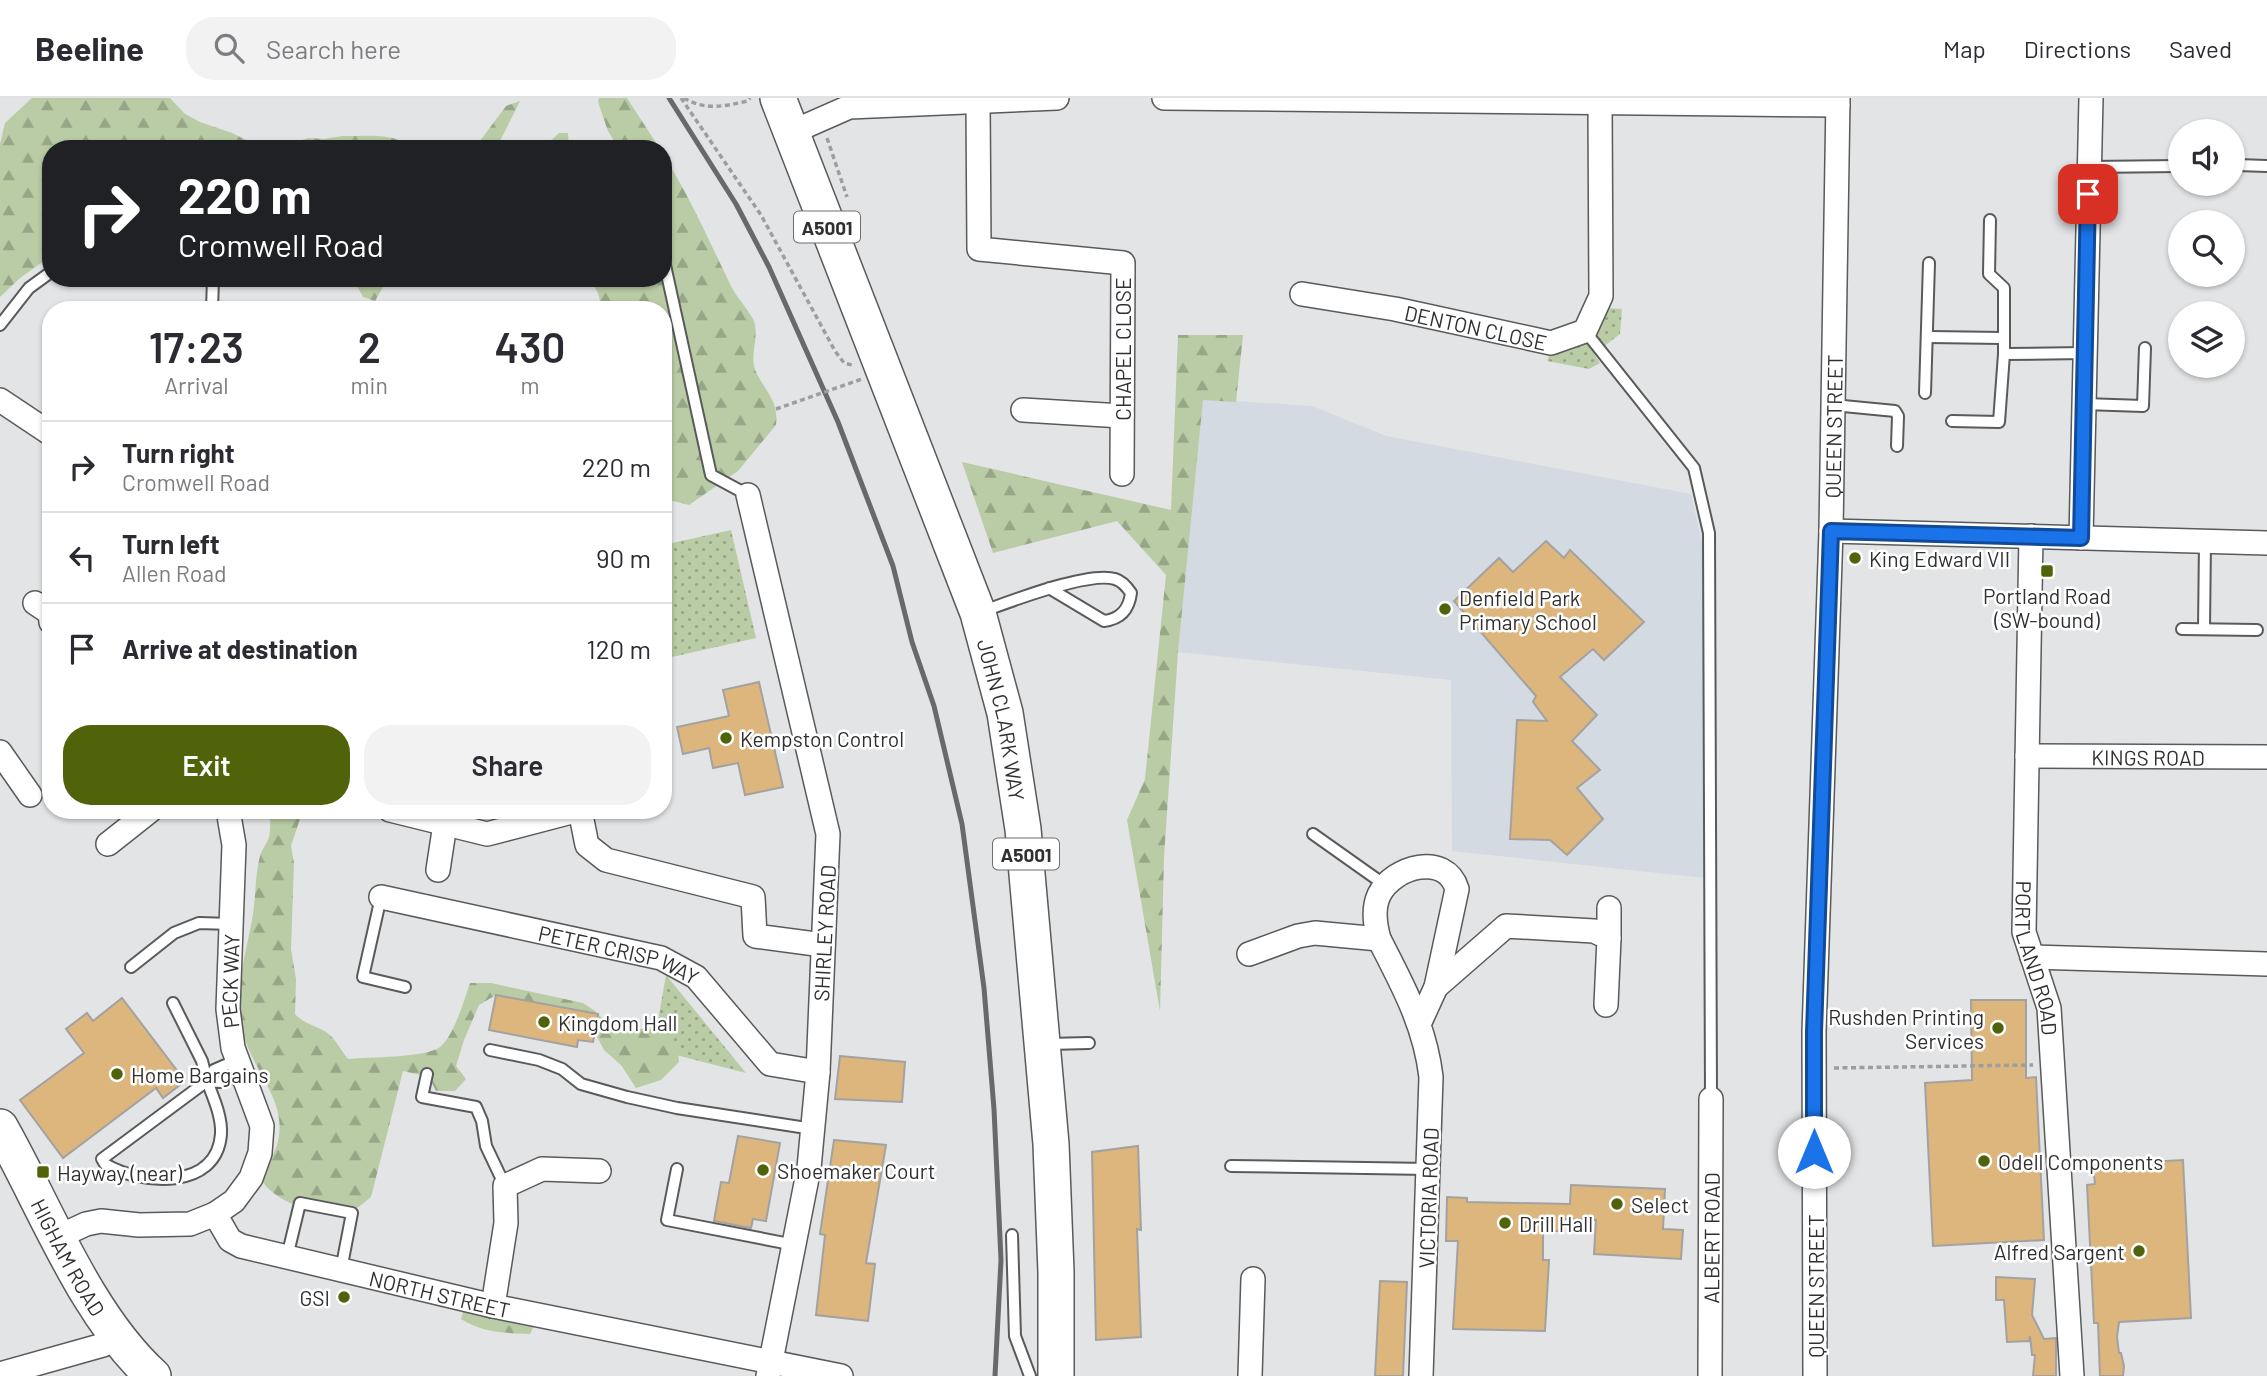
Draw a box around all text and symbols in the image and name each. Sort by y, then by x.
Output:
search box [186,17,676,80]
text: Beeline [35,28,144,68]
icon: search [210,29,248,67]
text: Search here [266,33,401,64]
text: Map [1943,34,1986,63]
text: Directions [2024,34,2131,63]
text: Saved [2169,34,2232,63]
map controls [2168,119,2245,378]
button: sound [2168,119,2245,196]
pin [2058,164,2118,224]
text: 220 m [178,165,312,224]
icon: right [63,168,154,259]
icon: arrive [2069,175,2107,213]
button: search [2168,210,2245,287]
road number: A5001 [794,211,860,242]
text: Cromwell Road [178,225,384,263]
street label: CHAPEL CLOSE [1110,277,1135,421]
street label: DENTON CLOSE [1402,299,1549,354]
button: layers [2168,301,2245,378]
text: 17:23 [149,321,244,371]
text: 2 [358,321,381,371]
text: 430 [495,321,565,371]
street label: QUEEN STREET [1819,354,1846,498]
text: Arrival [164,371,228,399]
text: min [351,371,388,399]
text: m [520,371,539,399]
text: Turn right [122,437,235,468]
icon: right [63,448,101,486]
text: 220 m [582,451,651,482]
text: Cromwell Road [122,468,270,496]
text: Turn left [122,528,220,559]
icon: left [63,539,101,577]
text: 90 m [596,542,651,573]
place label: King Edward VII [1869,546,2010,571]
marker: King Edward VII [1847,550,1863,566]
text: Allen Road [122,559,227,587]
marker: Portland Road (SW-bound) [2039,563,2055,579]
place label: Portland Road (SW-bound) [1983,583,2111,632]
place label: Denfield Park Primary School [1459,585,1597,634]
marker: Denfield Park Primary School [1437,601,1453,617]
icon: arrive [63,630,101,668]
text: Arrive at destination [122,633,358,664]
text: 120 m [587,633,651,664]
street label: JOHN CLARK WAY [973,636,1031,802]
button: Exit [63,725,350,805]
button: Share [364,725,651,805]
place label: Kempston Control [740,726,904,751]
marker: Kempston Control [718,730,734,746]
street label: KINGS ROAD [2091,744,2205,769]
road number: A5001 [993,838,1059,870]
street label: SHIRLEY ROAD [808,864,840,1002]
street label: PORTLAND ROAD [2012,880,2063,1036]
street label: PETER CRISP WAY [536,919,704,989]
street label: PECK WAY [215,933,243,1030]
place label: Rushden Printing Services [1828,1004,1984,1053]
place label: Kingdom Hall [558,1010,677,1035]
marker: Kingdom Hall [536,1014,552,1030]
marker: Rushden Printing Services [1990,1020,2006,1036]
place label: Home Bargains [131,1062,269,1087]
marker: Home Bargains [109,1066,125,1082]
position arrow [1777,1115,1851,1189]
street label: VICTORIA ROAD [1413,1127,1443,1269]
place label: Odell Components [1998,1149,2163,1174]
marker: Odell Components [1976,1153,1992,1169]
place label: Shoemaker Court [777,1158,935,1183]
place label: Hayway (near) [57,1160,183,1185]
marker: Shoemaker Court [755,1162,771,1178]
marker: Hayway (near) [35,1164,51,1180]
street label: ALBERT ROAD [1698,1172,1723,1304]
place label: Select [1631,1192,1689,1217]
street label: HIGHAM ROAD [27,1194,111,1320]
marker: Select [1609,1196,1625,1212]
place label: Drill Hall [1519,1211,1593,1236]
street label: QUEEN STREET [1803,1214,1828,1358]
marker: Drill Hall [1497,1215,1513,1231]
place label: Alfred Sargent [1994,1239,2125,1264]
marker: Alfred Sargent [2131,1243,2147,1259]
street label: NORTH STREET [367,1265,513,1322]
place label: GSI [299,1285,330,1310]
marker: GSI [336,1289,352,1305]

